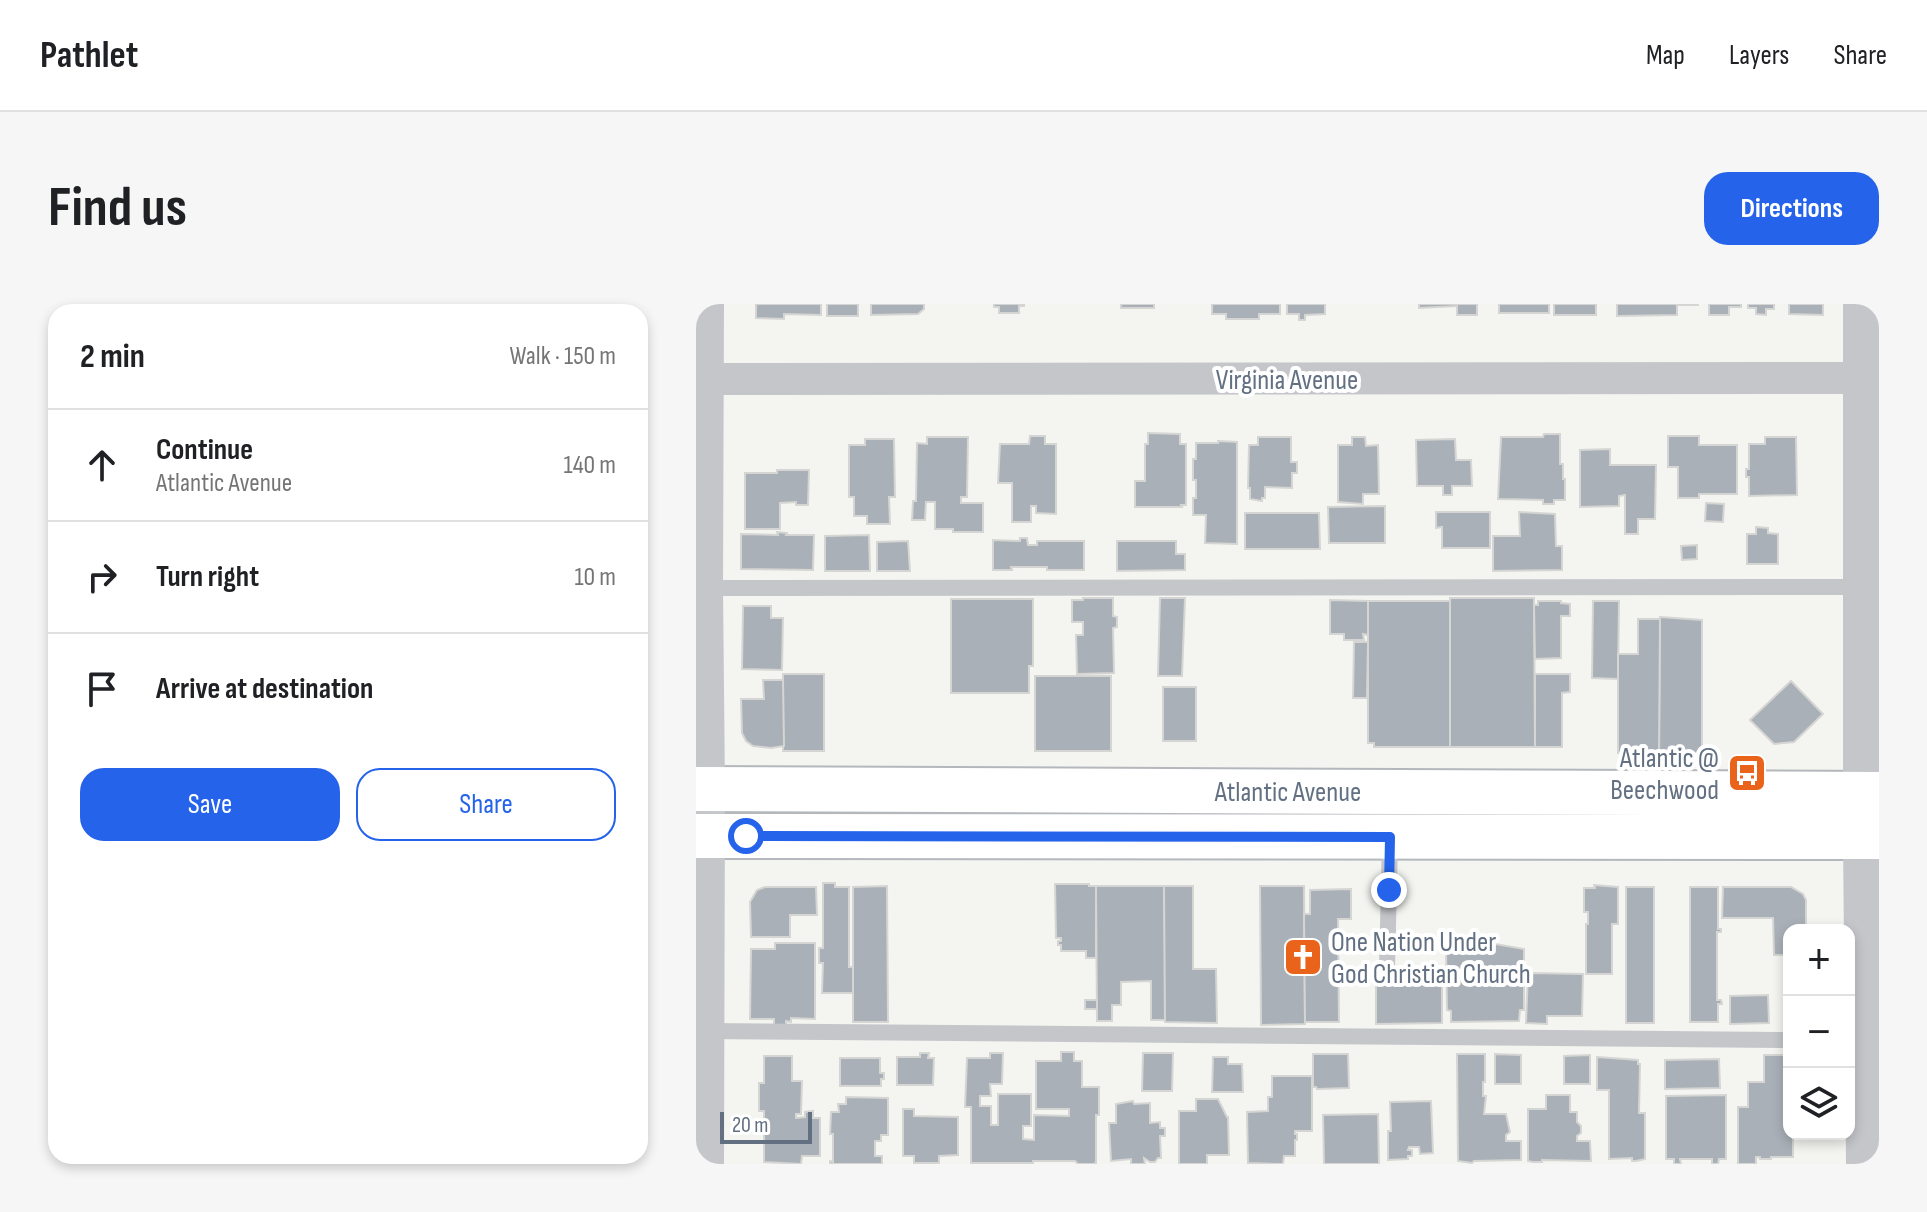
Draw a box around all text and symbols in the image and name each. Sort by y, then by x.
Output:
text: Pathlet [40,33,138,78]
text: Map [1646,39,1685,72]
text: Layers [1729,39,1789,72]
text: Share [1833,39,1887,72]
button: Directions [1704,172,1879,245]
text: Find us [48,175,187,242]
text: 2 min [80,336,145,377]
text: Walk · 150 m [510,341,616,372]
street label: Virginia Avenue [1216,364,1358,397]
text: Continue [156,432,253,468]
icon: ahead [80,443,124,487]
text: 140 m [564,450,616,481]
text: Atlantic Avenue [156,468,292,499]
icon: right [80,555,124,599]
text: Turn right [156,559,259,595]
text: 10 m [574,562,616,593]
icon: arrive [80,667,124,711]
text: Arrive at destination [156,671,373,707]
place label: Atlantic @ Beechwood [1610,742,1719,807]
bus stop icon: Atlantic @ Beechwood [1726,752,1768,794]
button: Save [80,768,340,841]
button: Share [356,768,616,841]
street label: Atlantic Avenue [1214,776,1361,809]
route start [728,818,764,854]
route end [1371,872,1407,908]
map controls [1783,924,1855,1140]
button: + [1783,924,1855,996]
place label: One Nation Under God Christian Church [1331,926,1531,991]
church icon: One Nation Under God Christian Church [1282,936,1324,978]
button: − [1783,996,1855,1068]
button: layers [1783,1068,1855,1140]
scale bar [720,1108,812,1144]
text: 20 m [732,1112,769,1139]

